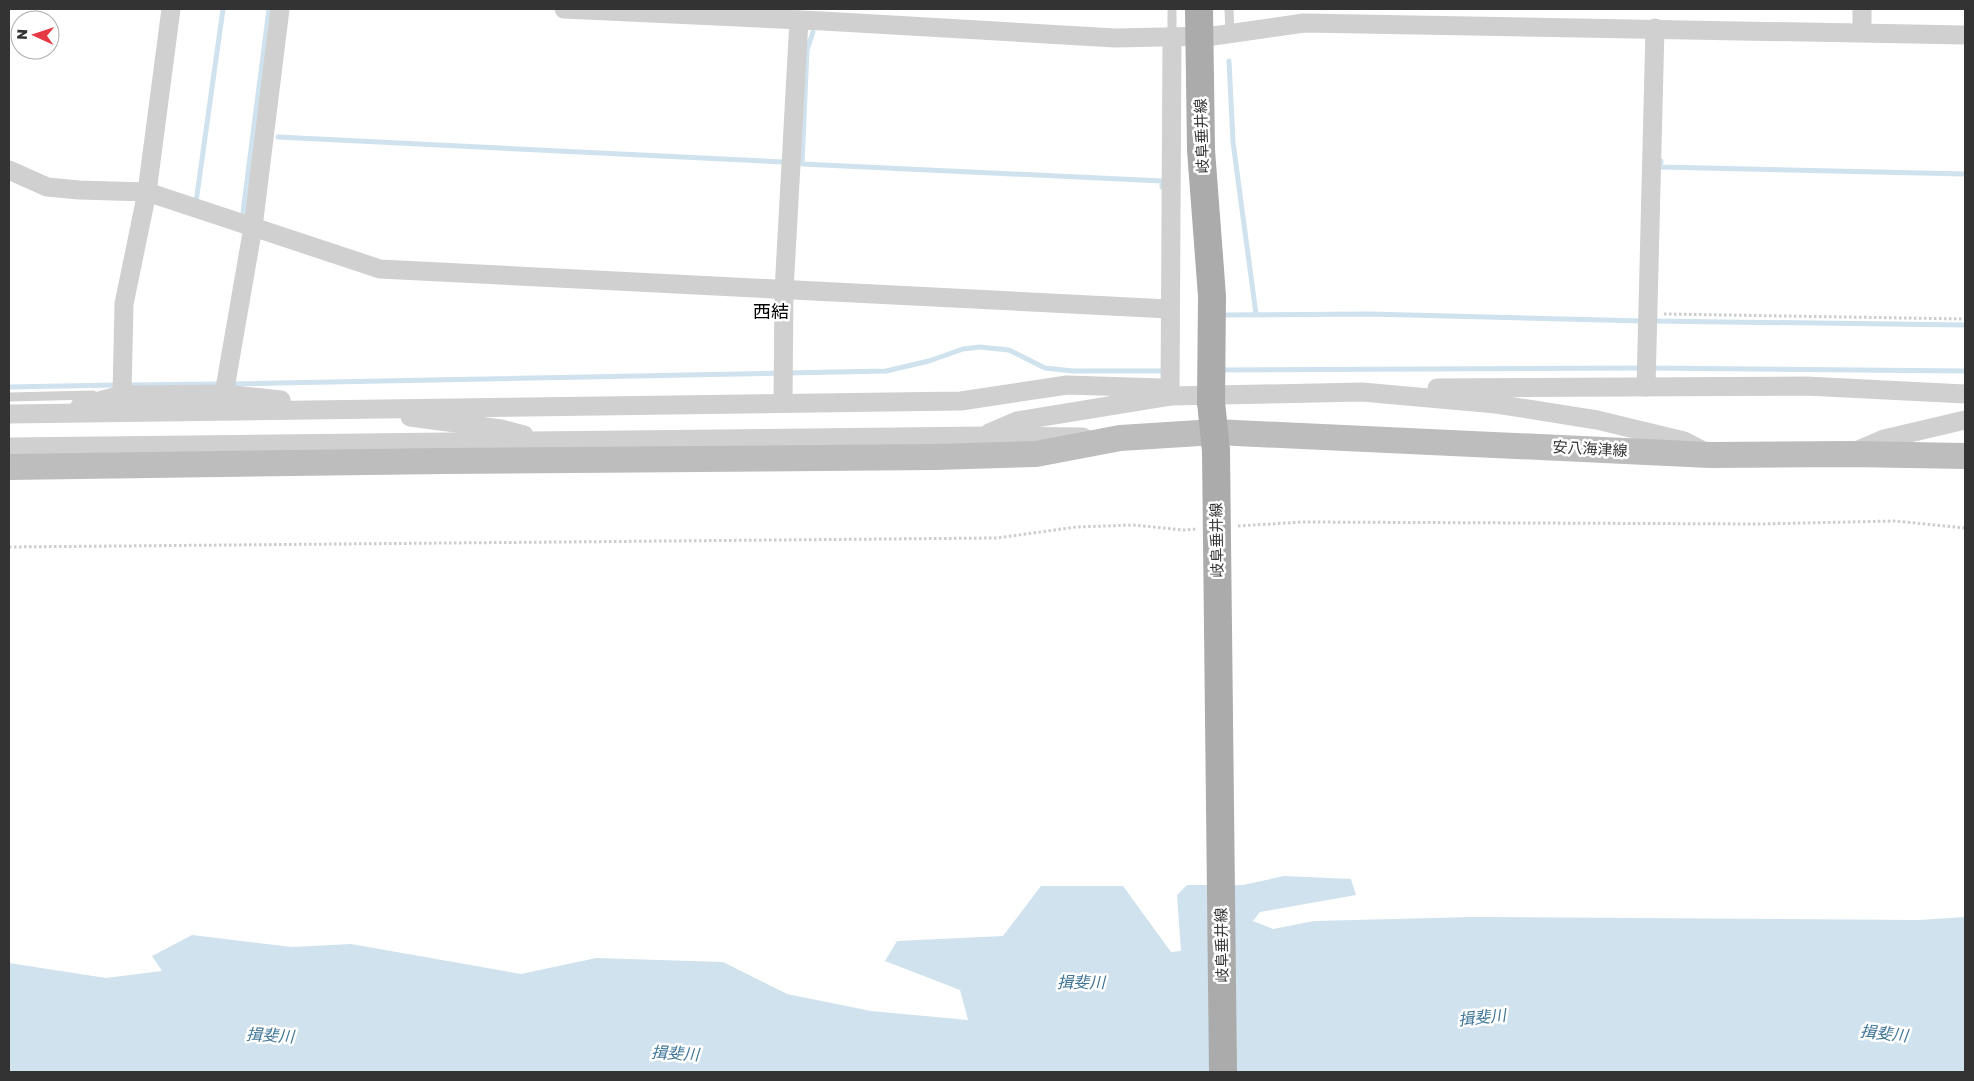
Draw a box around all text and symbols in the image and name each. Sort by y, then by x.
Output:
north arrow [10,10,60,60]
text: N [13,29,30,40]
street label: 岐阜垂井線 [1191,98,1211,174]
district label: 西結 [753,300,789,322]
street label: 安八海津線 [1552,437,1628,459]
street label: 岐阜垂井線 [1206,502,1226,578]
street label: 岐阜垂井線 [1211,907,1231,983]
water label: 揖斐川 [1057,972,1107,992]
water label: 揖斐川 [1457,1004,1509,1029]
water label: 揖斐川 [1859,1021,1911,1046]
water label: 揖斐川 [246,1024,296,1046]
water label: 揖斐川 [651,1042,701,1064]

